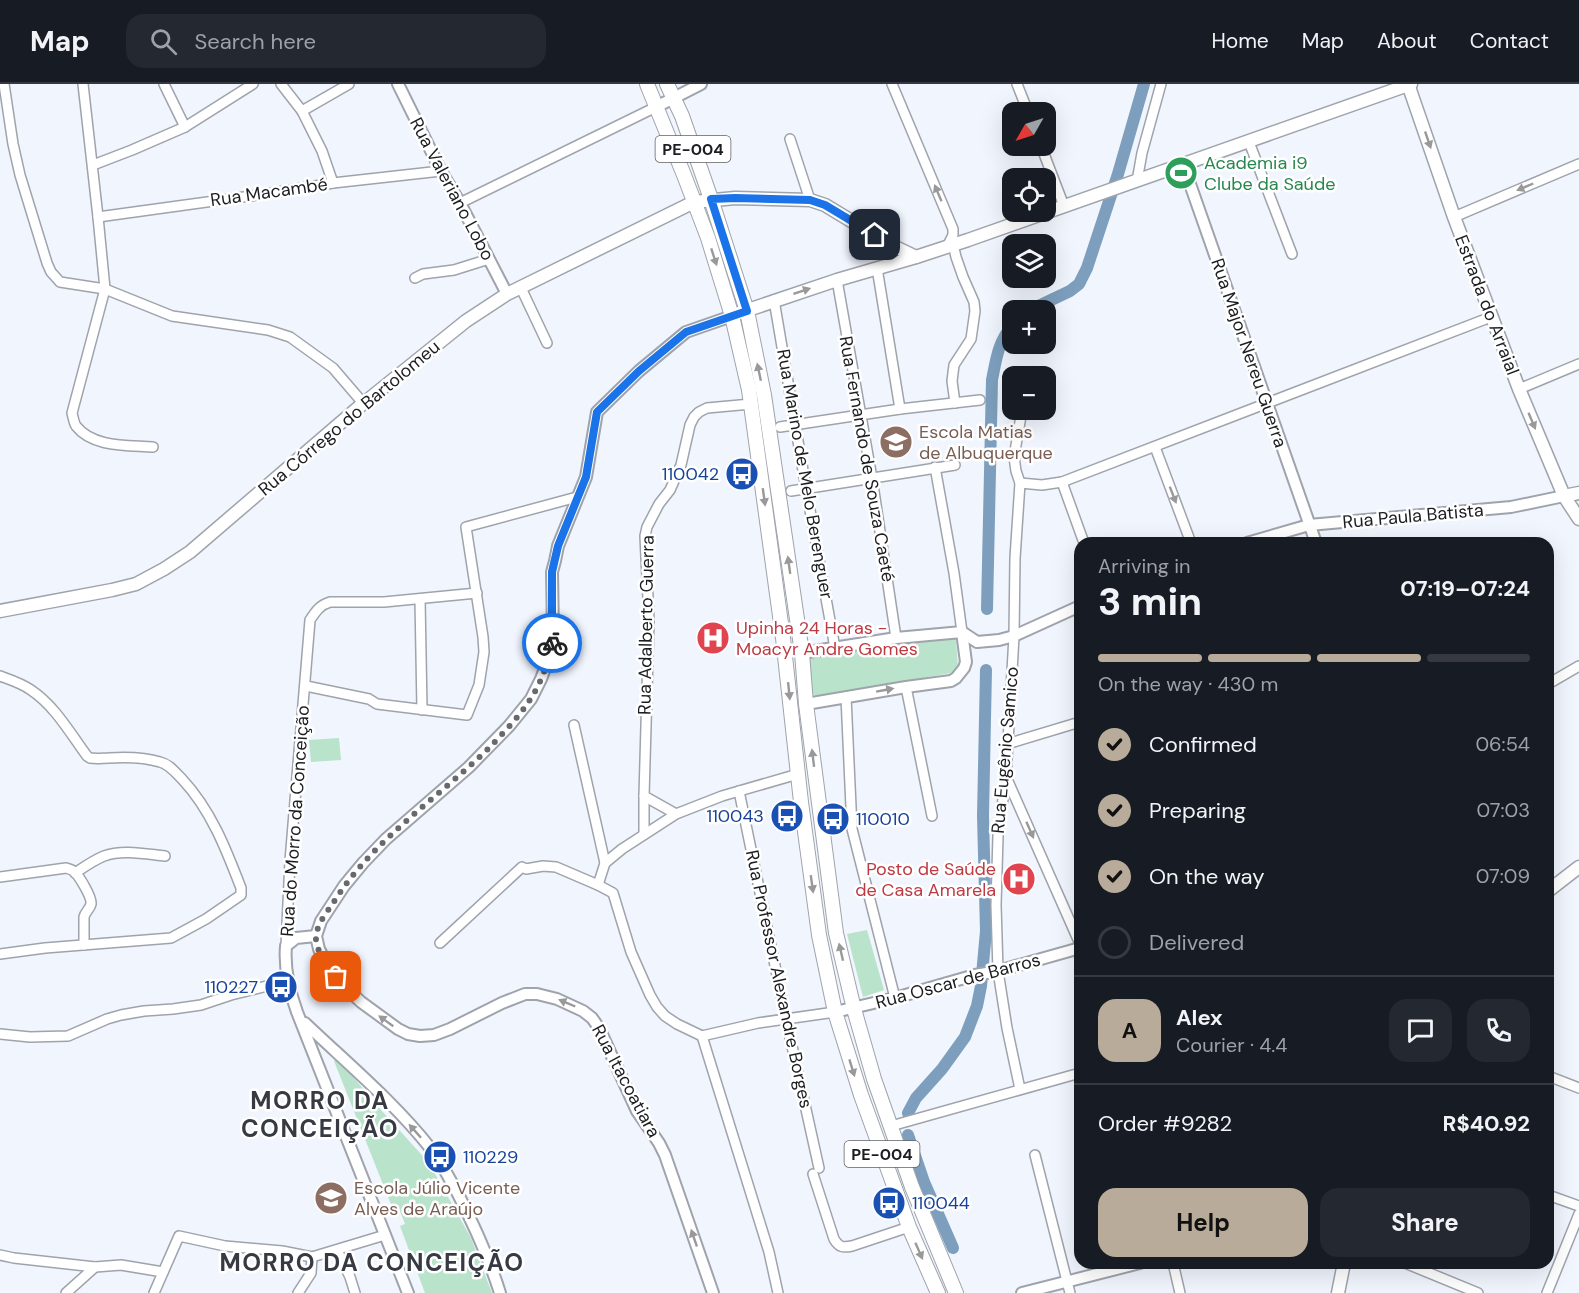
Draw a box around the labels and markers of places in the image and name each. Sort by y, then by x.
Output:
place label: Academia i9 Clube da Saúde [1204,151,1335,196]
sports icon: Academia i9 Clube da Saúde [1163,155,1199,191]
pin [849,209,900,260]
place label: Escola Matias de Albuquerque [919,420,1053,465]
school or university icon: Escola Matias de Albuquerque [878,424,914,460]
bus stop icon: 110042 [724,456,760,492]
place label: 110042 [662,462,719,486]
place label: Upinha 24 Horas - Moacyr Andre Gomes [736,616,918,661]
hospital icon: Upinha 24 Horas - Moacyr Andre Gomes [695,620,731,656]
bus stop icon: 110043 [769,798,805,834]
bus stop icon: 110010 [815,801,851,837]
place label: 110043 [707,804,764,828]
place label: 110010 [856,807,910,831]
place label: Posto de Saúde de Casa Amarela [855,857,996,902]
hospital icon: Posto de Saúde de Casa Amarela [1001,861,1037,897]
pin [310,951,361,1002]
bus stop icon: 110227 [263,969,299,1005]
place label: 110227 [205,975,258,999]
bus stop icon: 110229 [422,1139,458,1175]
place label: 110229 [463,1145,518,1169]
place label: Escola Júlio Vicente Alves de Araújo [354,1176,520,1221]
school or university icon: Escola Júlio Vicente Alves de Araújo [313,1180,349,1216]
bus stop icon: 110044 [871,1185,907,1221]
place label: 110044 [912,1191,970,1215]

